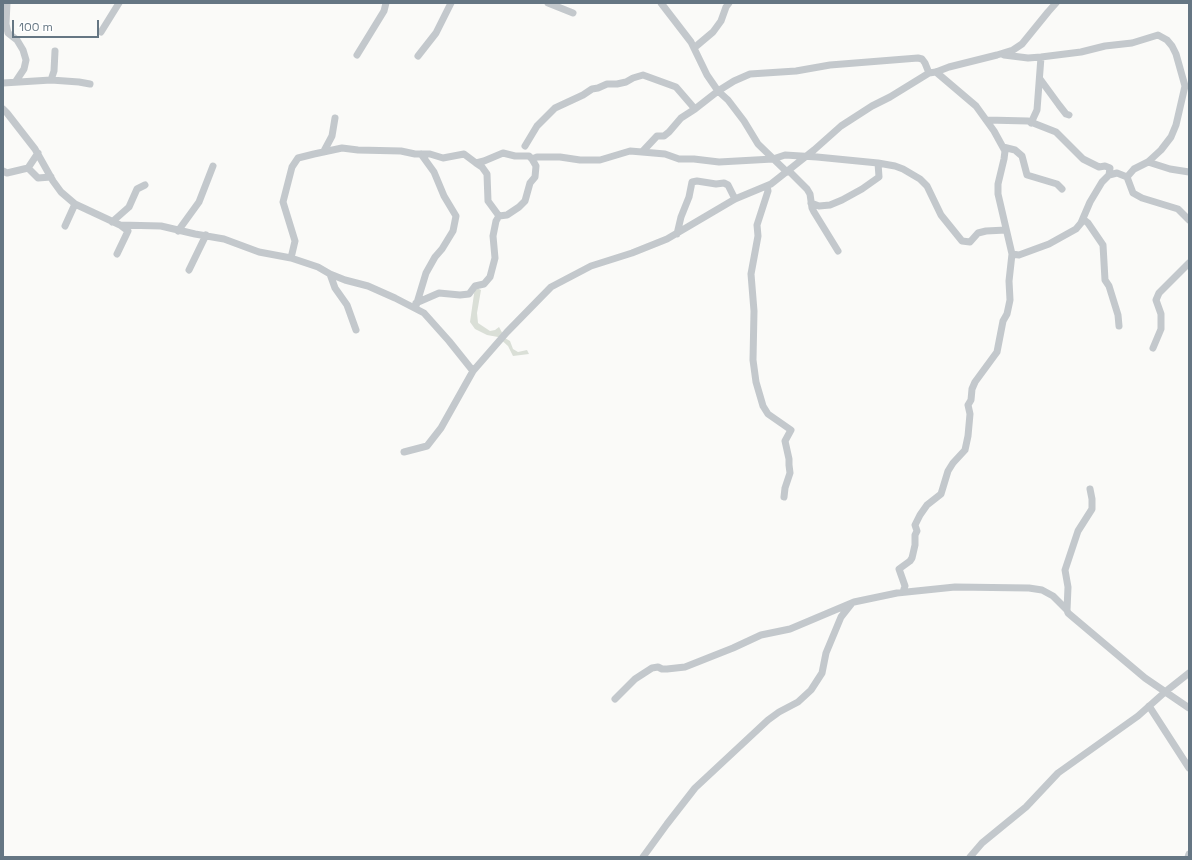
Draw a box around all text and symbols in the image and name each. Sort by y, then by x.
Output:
scale bar [14,12,101,38]
text: 100 m [19,19,53,35]

